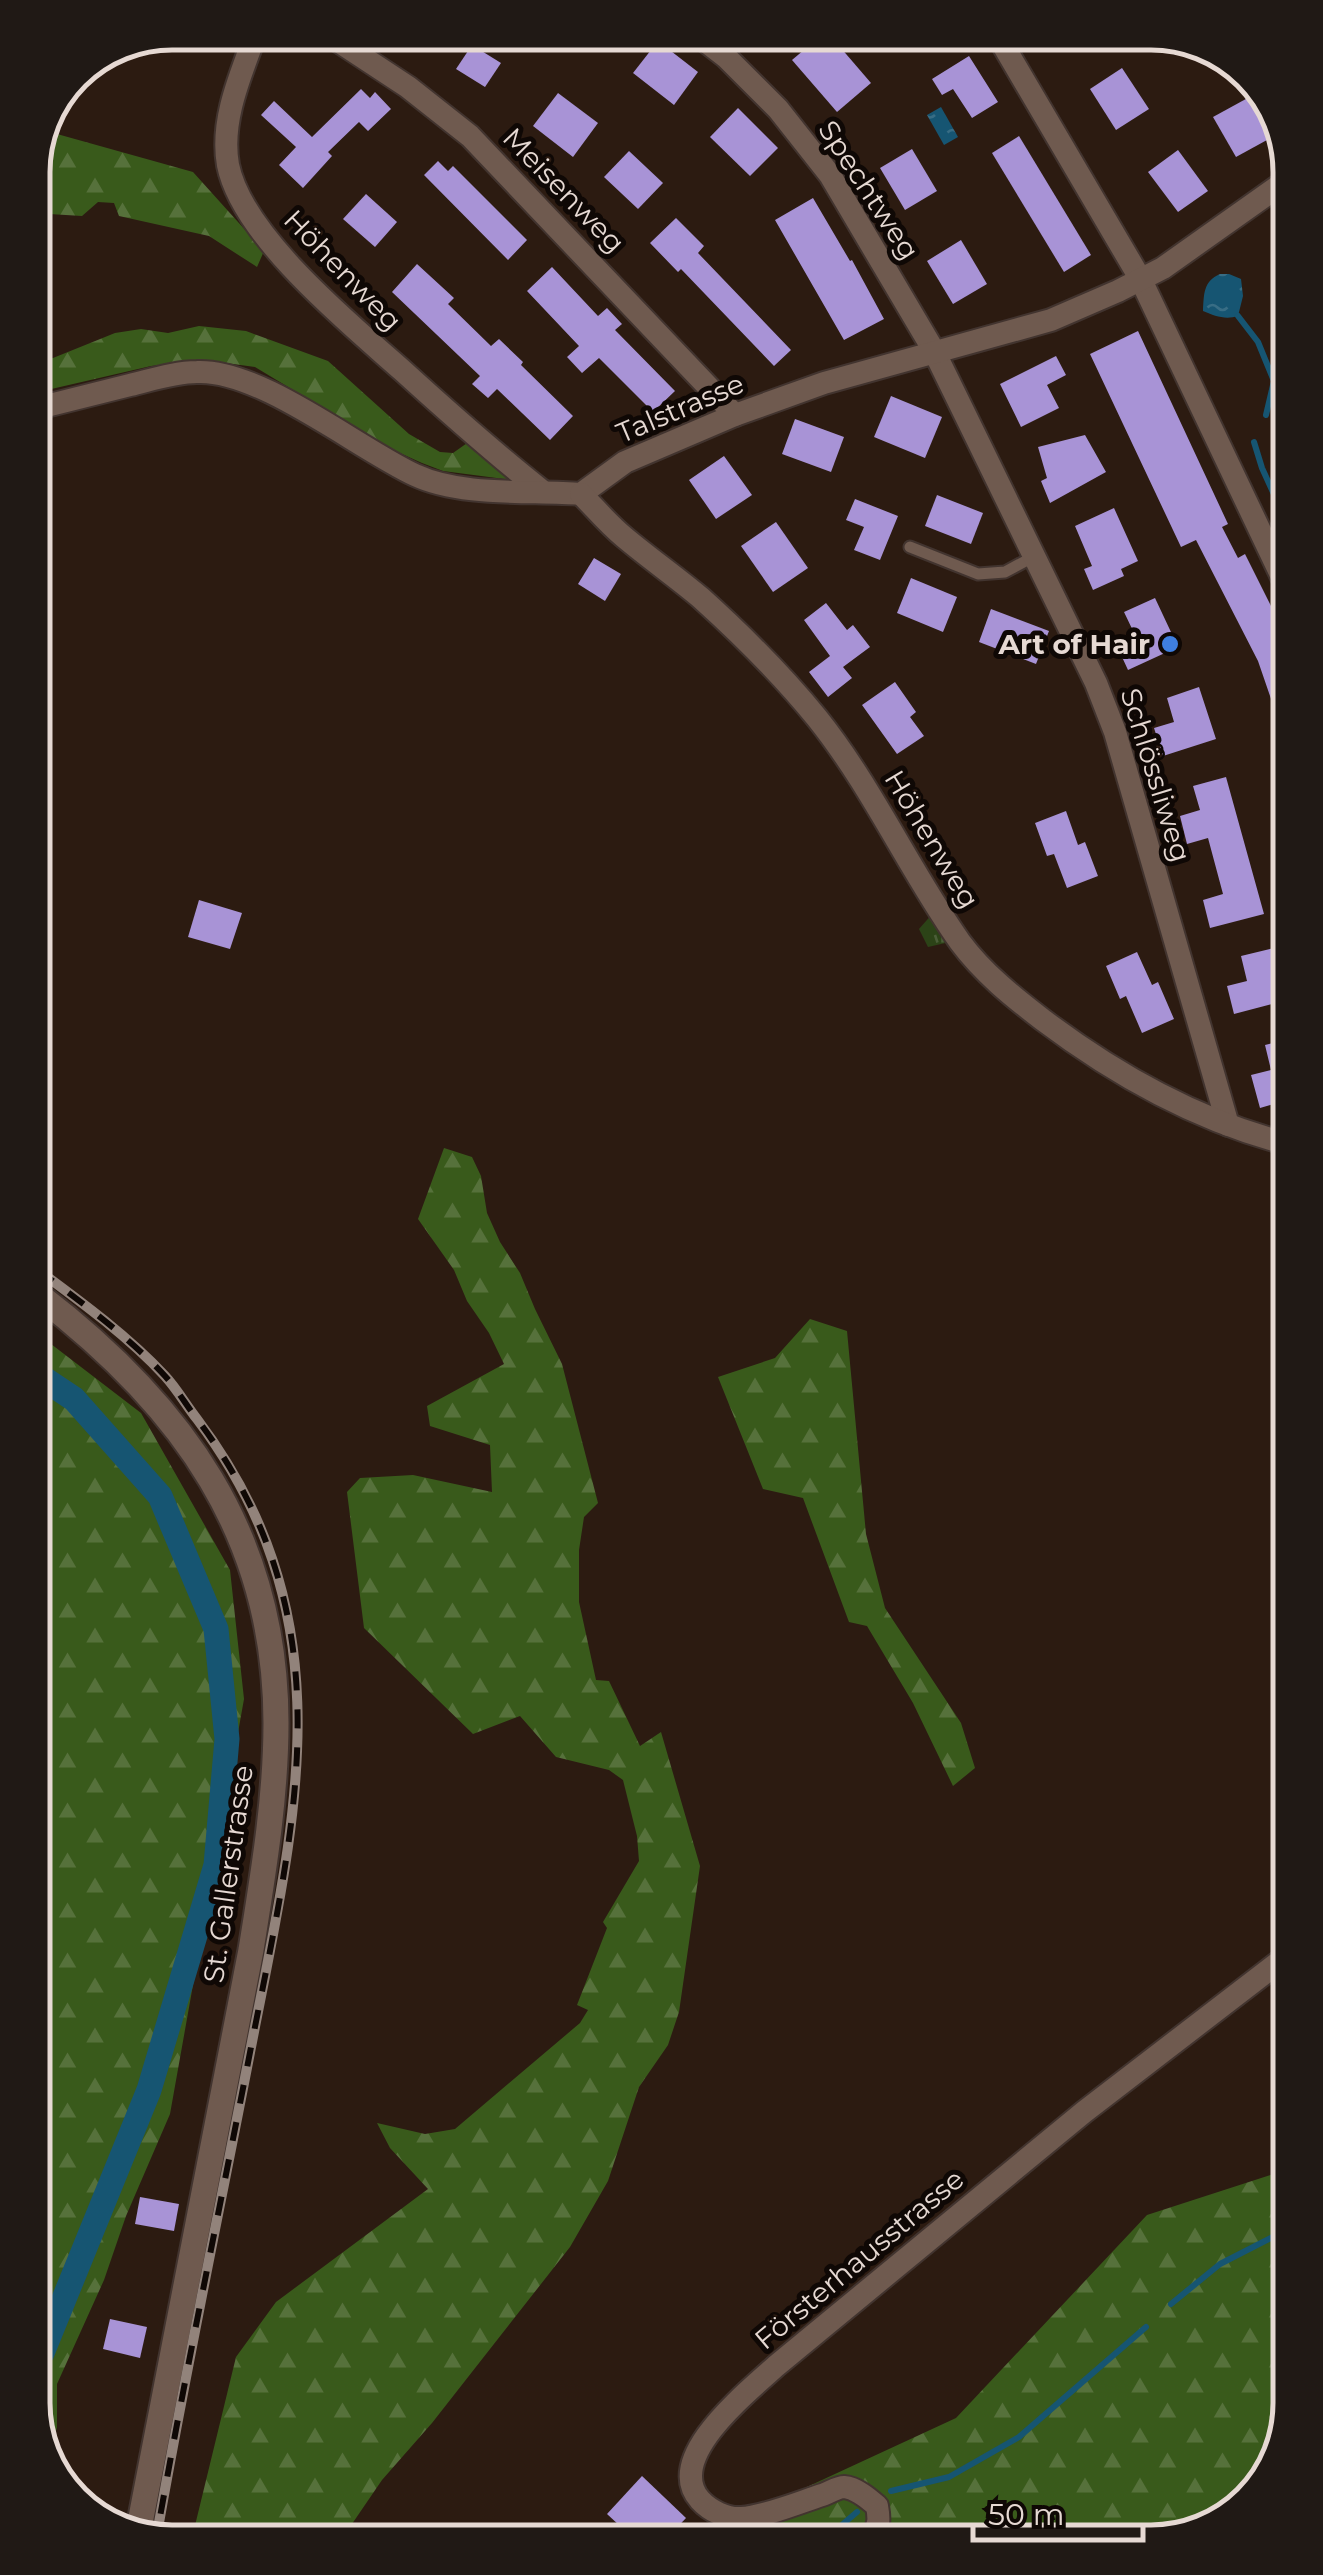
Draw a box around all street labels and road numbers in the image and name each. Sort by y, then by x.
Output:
street label: Spechtweg [811,114,927,266]
street label: Meisenweg [496,120,632,260]
street label: Höhenweg [277,202,409,338]
street label: Talstrasse [611,366,749,450]
street label: Schlössliweg [1114,684,1198,866]
street label: Höhenweg [877,764,987,914]
street label: St. Gallerstrasse [196,1763,260,1985]
street label: Försterhausstrasse [748,2162,970,2356]

